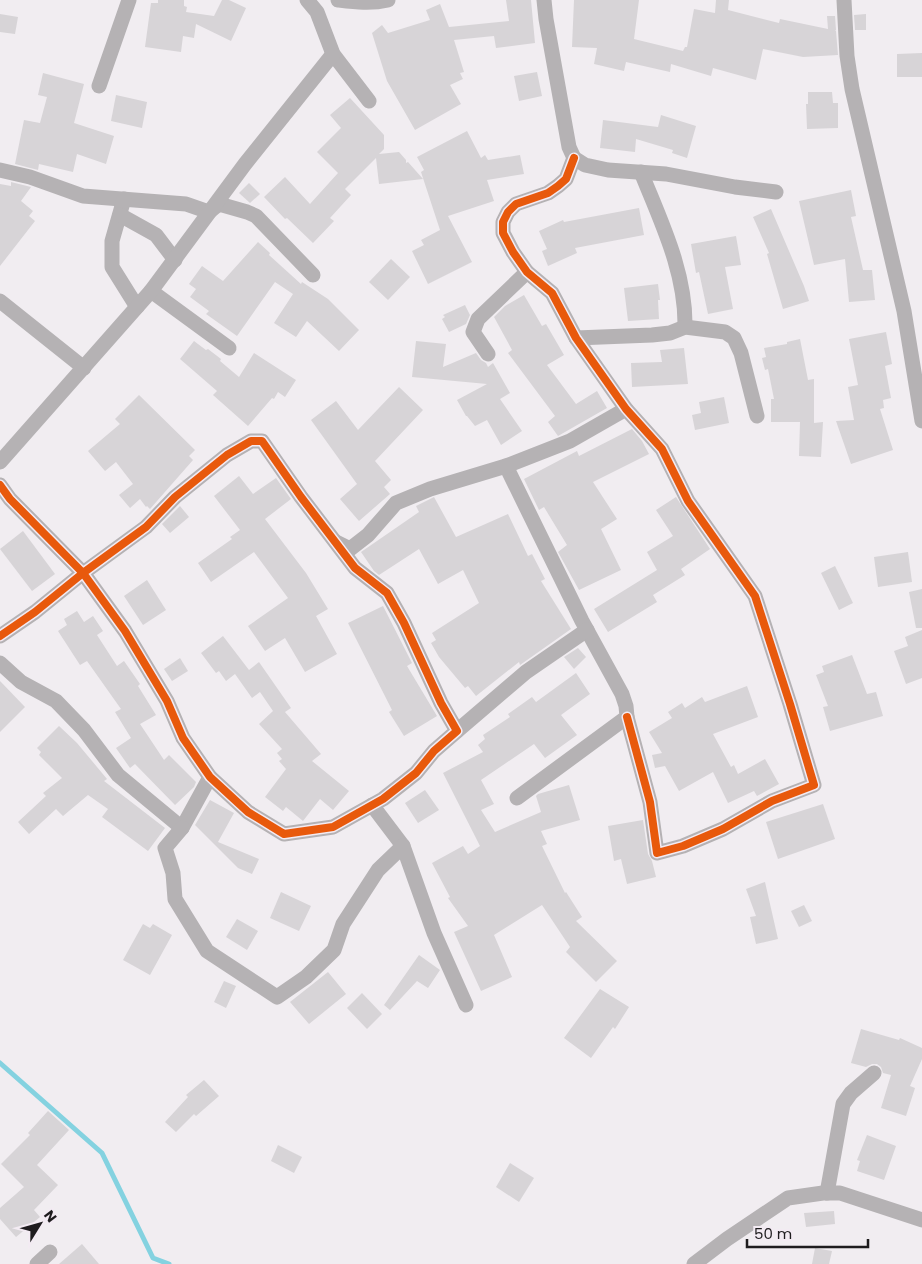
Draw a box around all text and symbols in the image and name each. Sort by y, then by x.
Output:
north arrow [15,1199,65,1249]
text: N [39,1206,62,1226]
scale bar [747,1216,868,1248]
text: 50 m [754,1223,792,1244]

